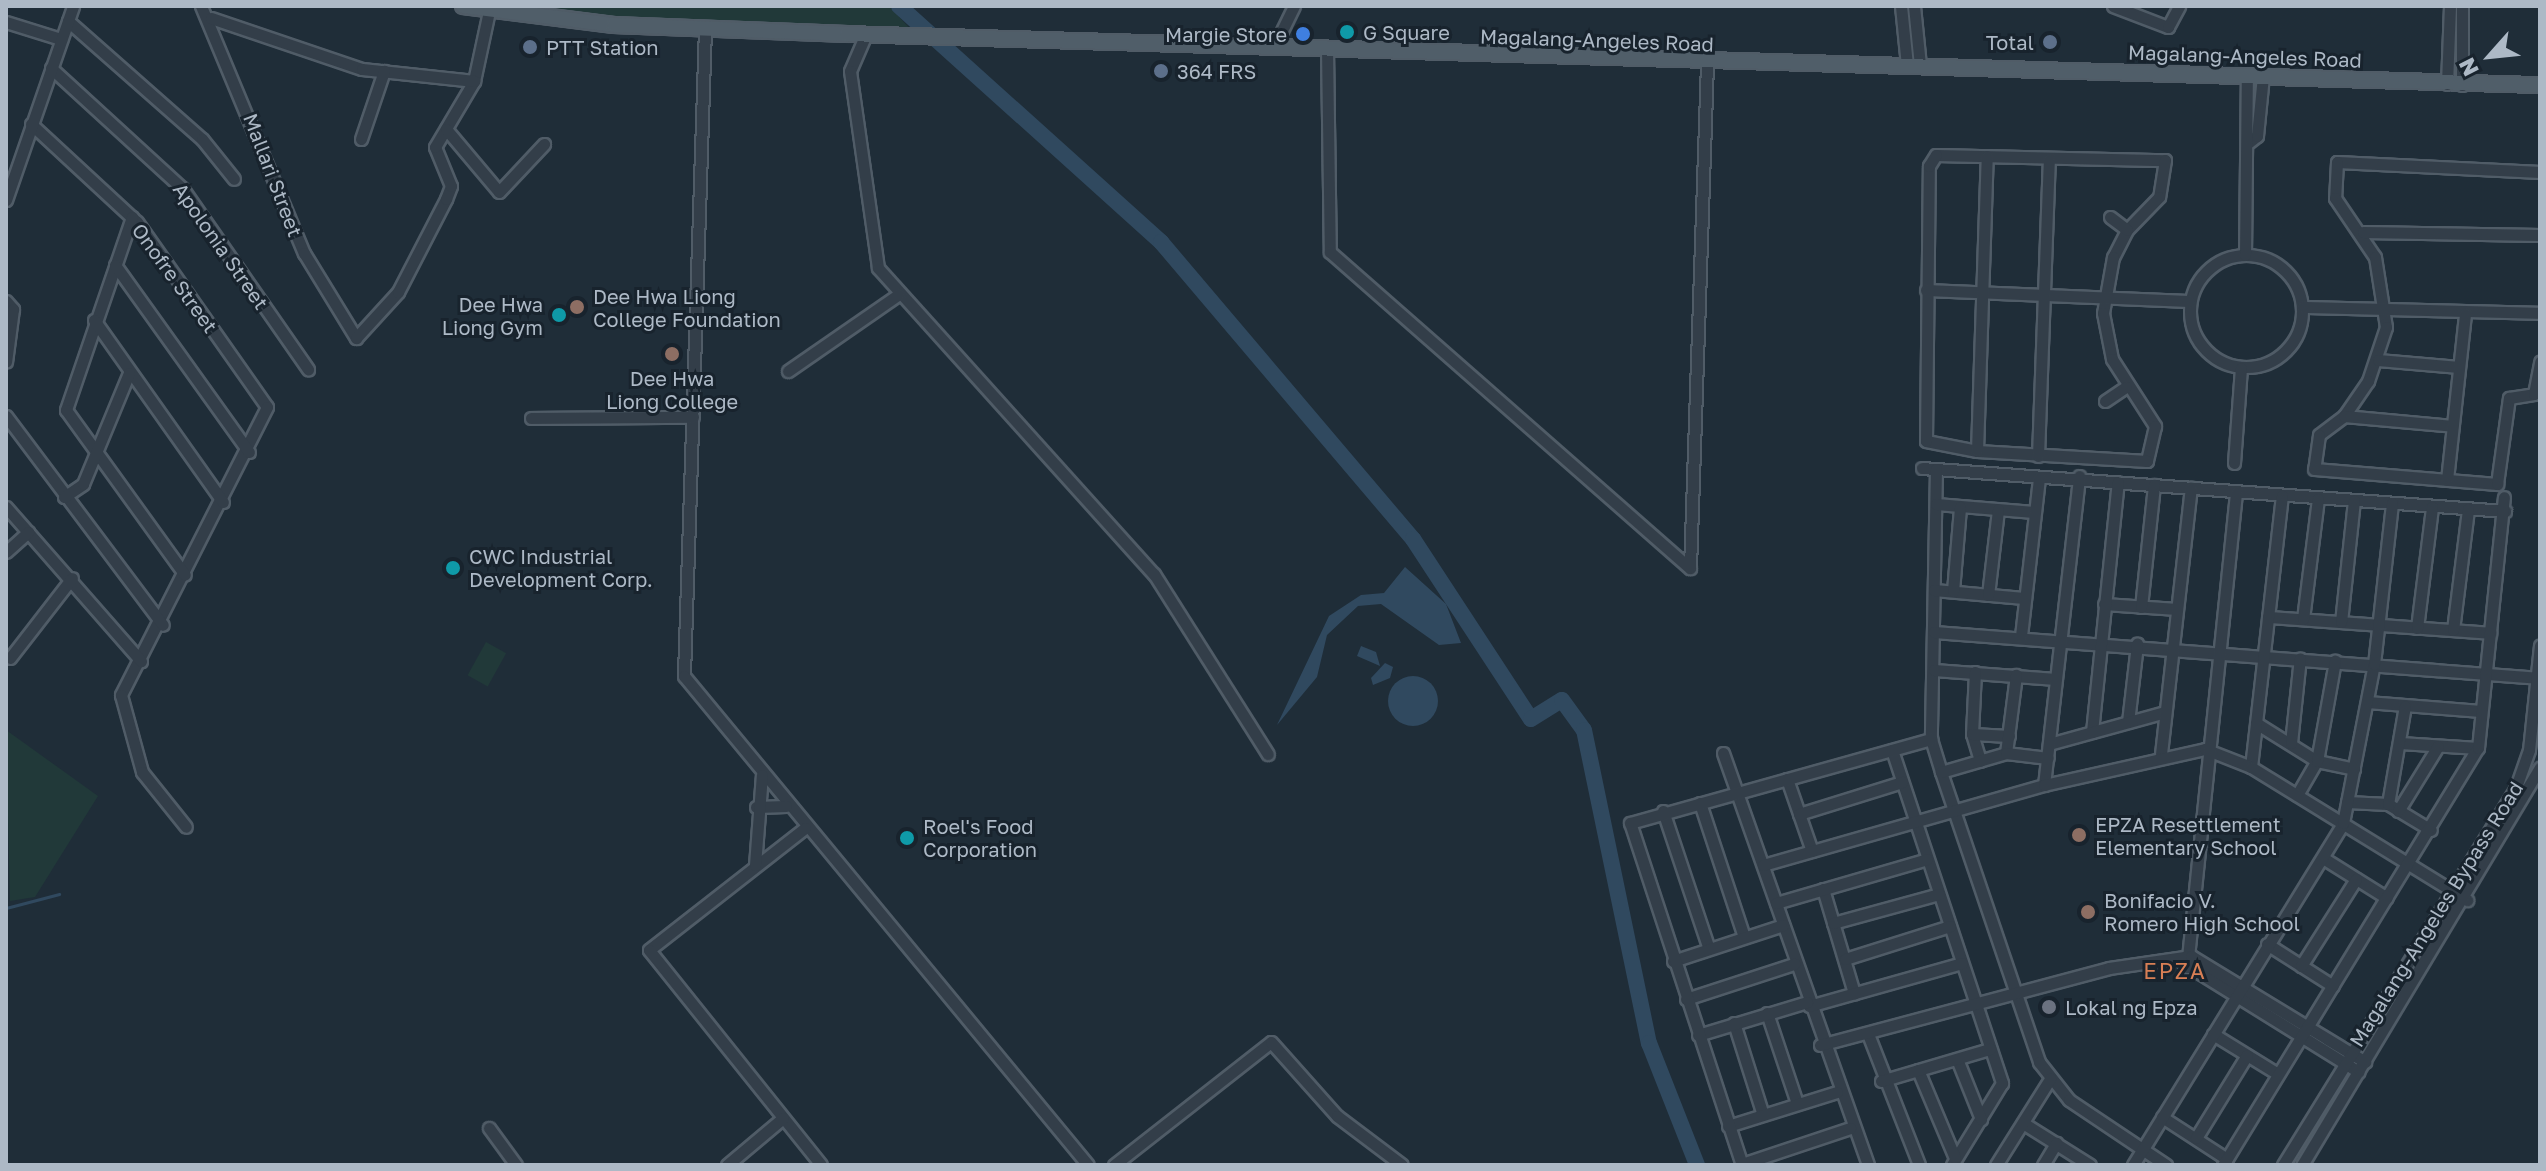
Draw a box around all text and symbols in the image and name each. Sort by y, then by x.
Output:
north arrow [2450,16,2530,96]
place label: G Square [1363,20,1450,44]
place label: Margie Store [1165,22,1287,46]
marker: G Square [1338,23,1356,41]
street label: Magalang-Angeles Road [1480,24,1714,56]
marker: Margie Store [1294,25,1312,43]
place label: Total [1986,30,2034,54]
marker: Total [2041,33,2059,51]
place label: PTT Station [546,35,659,59]
marker: PTT Station [521,38,539,56]
street label: Magalang-Angeles Road [2128,40,2362,72]
text: N [2452,54,2484,81]
place label: 364 FRS [1177,59,1256,83]
marker: 364 FRS [1152,62,1170,80]
street label: Mallari Street [239,110,307,240]
street label: Apolonia Street [168,178,274,314]
street label: Onofre Street [127,219,223,337]
place label: Dee Hwa Liong College Foundation [593,284,781,331]
place label: Dee Hwa Liong Gym [442,292,543,339]
marker: Dee Hwa Liong College Foundation [568,298,586,316]
marker: Dee Hwa Liong Gym [550,306,568,324]
marker: Dee Hwa Liong College [663,345,681,363]
place label: Dee Hwa Liong College [606,366,738,413]
place label: CWC Industrial Development Corp. [469,544,653,591]
marker: CWC Industrial Development Corp. [444,559,462,577]
street label: Magalang-Angeles Bypass Road [2344,777,2528,1051]
place label: EPZA Resettlement Elementary School [2095,812,2281,859]
place label: Roel's Food Corporation [923,814,1037,861]
marker: EPZA Resettlement Elementary School [2070,826,2088,844]
marker: Roel's Food Corporation [898,829,916,847]
place label: Bonifacio V. Romero High School [2104,888,2300,935]
marker: Bonifacio V. Romero High School [2079,903,2097,921]
district label: EPZA [2143,958,2207,984]
place label: Lokal ng Epza [2065,995,2198,1019]
marker: Lokal ng Epza [2040,998,2058,1016]

